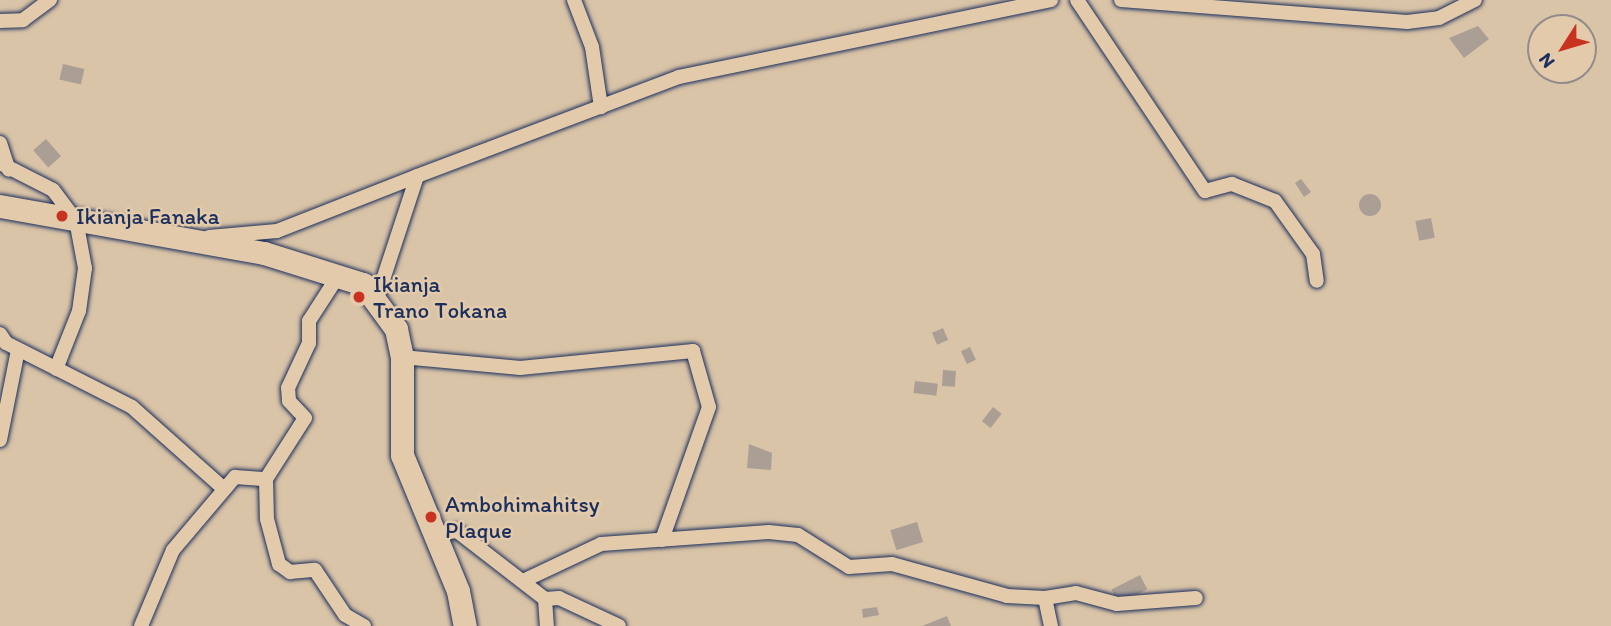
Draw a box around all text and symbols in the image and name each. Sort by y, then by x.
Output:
north arrow [1527,14,1597,84]
text: N [1533,49,1559,73]
place label: Ikianja Fanaka [76,202,220,230]
marker: Ikianja Fanaka [54,208,70,224]
place label: Ikianja Trano Tokana [373,270,504,324]
marker: Ikianja Trano Tokana [351,289,367,305]
place label: Ambohimahitsy Plaque [445,490,600,544]
marker: Ambohimahitsy Plaque [423,509,439,525]

